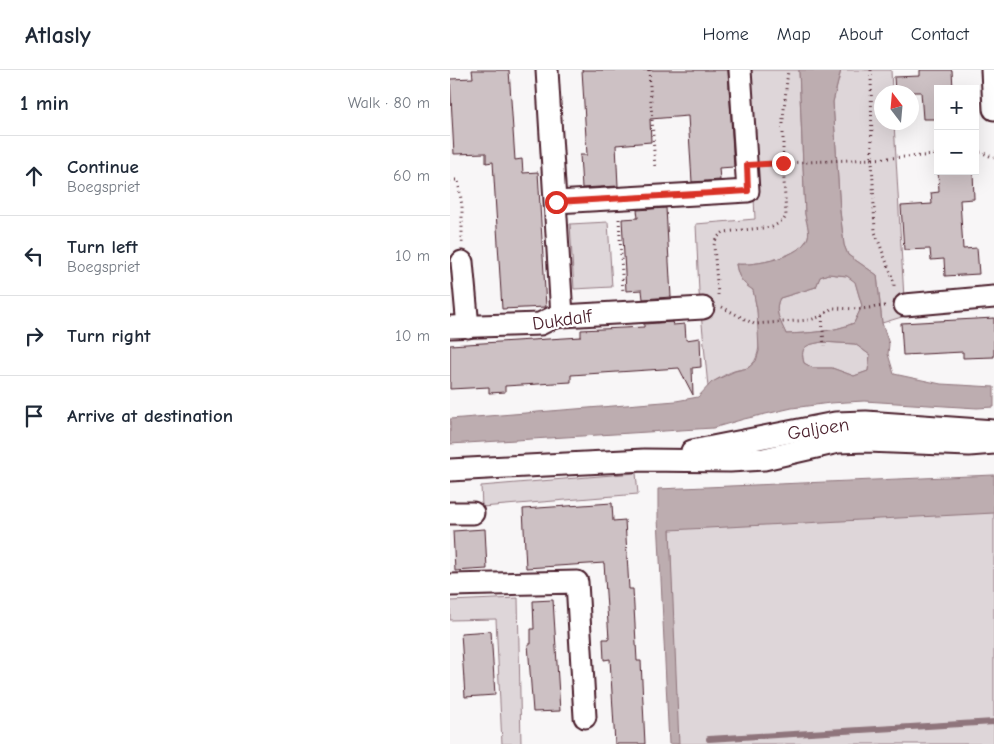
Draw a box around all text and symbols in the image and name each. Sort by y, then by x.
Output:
text: Atlasly [25,21,91,49]
text: Home [702,24,749,45]
text: Map [777,24,811,45]
text: About [839,24,883,45]
text: Contact [911,24,969,45]
north arrow [874,85,919,130]
map controls [934,85,979,175]
button: + [934,85,979,130]
text: 1 min [20,91,69,115]
text: Walk · 80 m [348,94,430,112]
button: − [934,130,979,175]
route end [772,152,795,175]
text: Continue [67,156,139,178]
icon: ahead [20,162,48,190]
text: 60 m [393,167,430,185]
text: Boegspriet [67,178,140,196]
route start [545,191,568,214]
text: Turn left [67,236,138,258]
icon: left [20,242,48,270]
text: 10 m [395,247,430,265]
text: Boegspriet [67,258,140,276]
street label: Dukdalf [531,305,595,335]
icon: right [20,322,48,350]
text: Turn right [67,325,151,347]
text: 10 m [395,327,430,345]
icon: arrive [20,402,48,430]
text: Arrive at destination [67,405,233,427]
street label: Galjoen [786,413,851,445]

